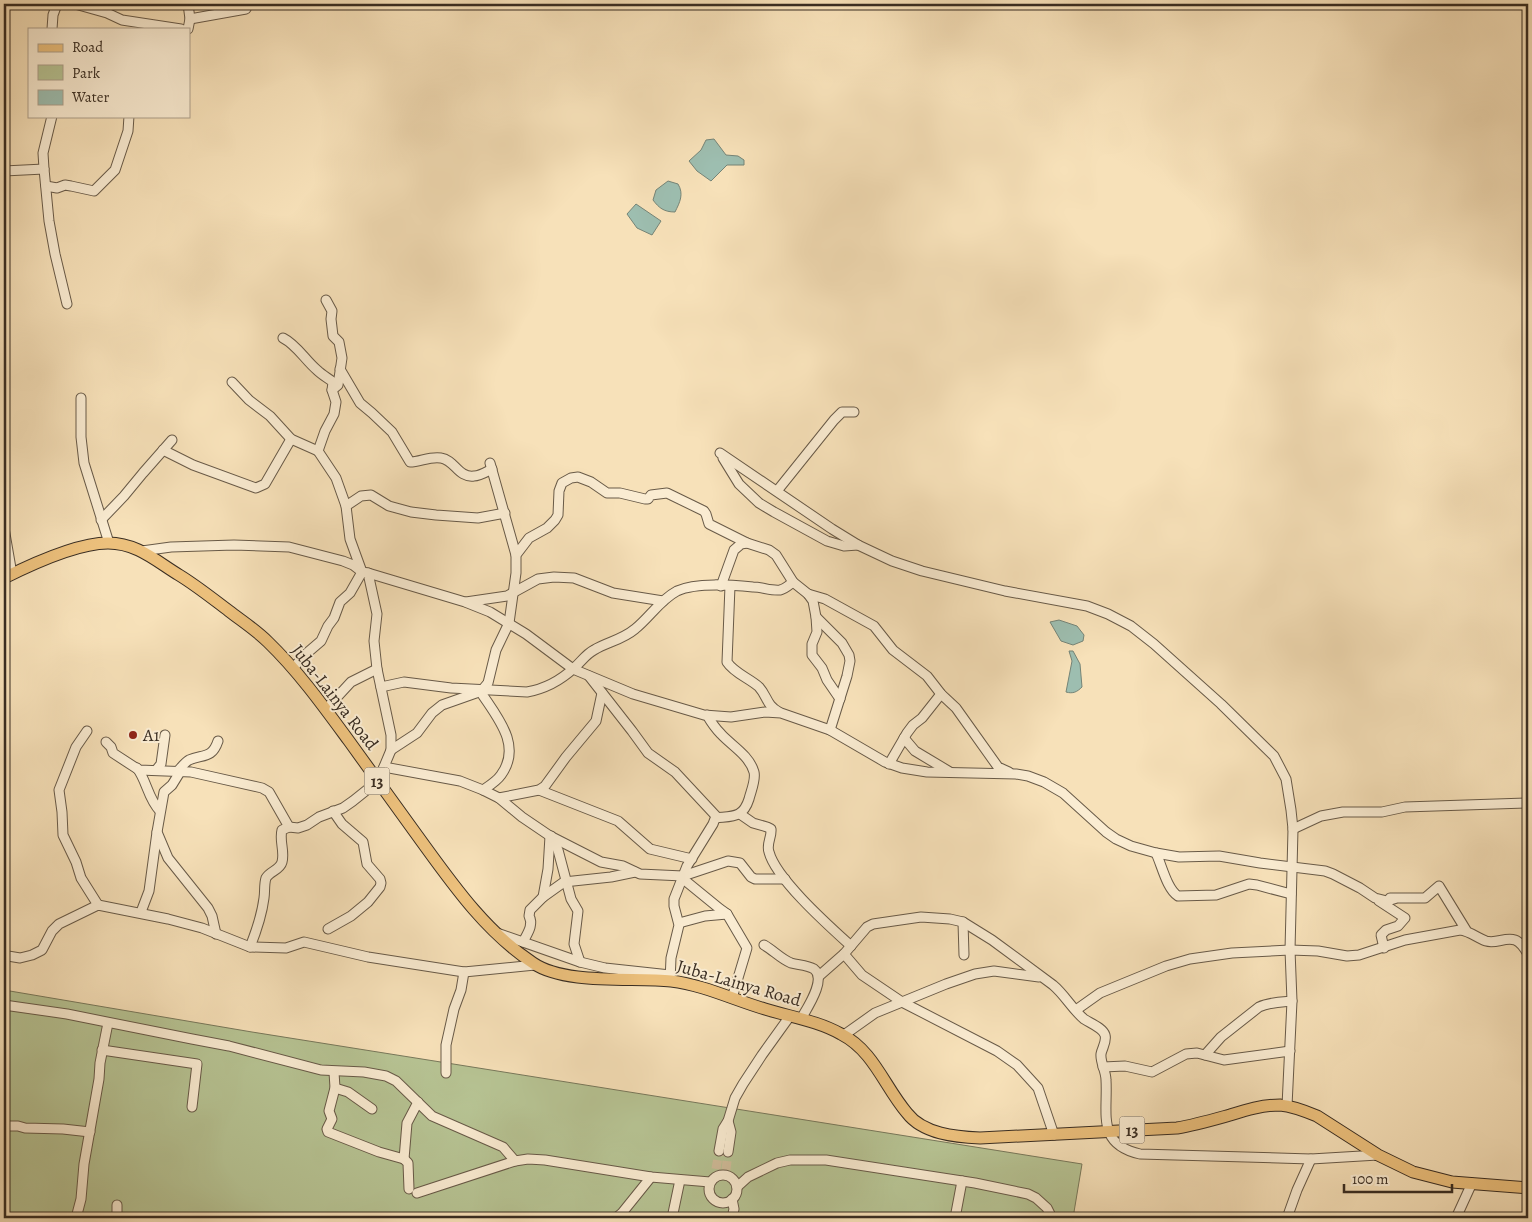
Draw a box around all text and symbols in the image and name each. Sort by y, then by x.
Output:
legend [28,28,190,118]
text: Road [72,37,104,57]
text: Park [72,63,101,83]
text: Water [71,87,109,107]
street label: Juba-Lainya Road [286,639,384,755]
place label: A1 [142,723,160,747]
marker: A1 [127,729,139,741]
road number: 13 [364,768,390,794]
street label: Juba-Lainya Road [674,954,804,1012]
road number: 13 [1120,1116,1144,1144]
scale bar [1344,1162,1452,1194]
text: 100 m [1352,1169,1389,1189]

